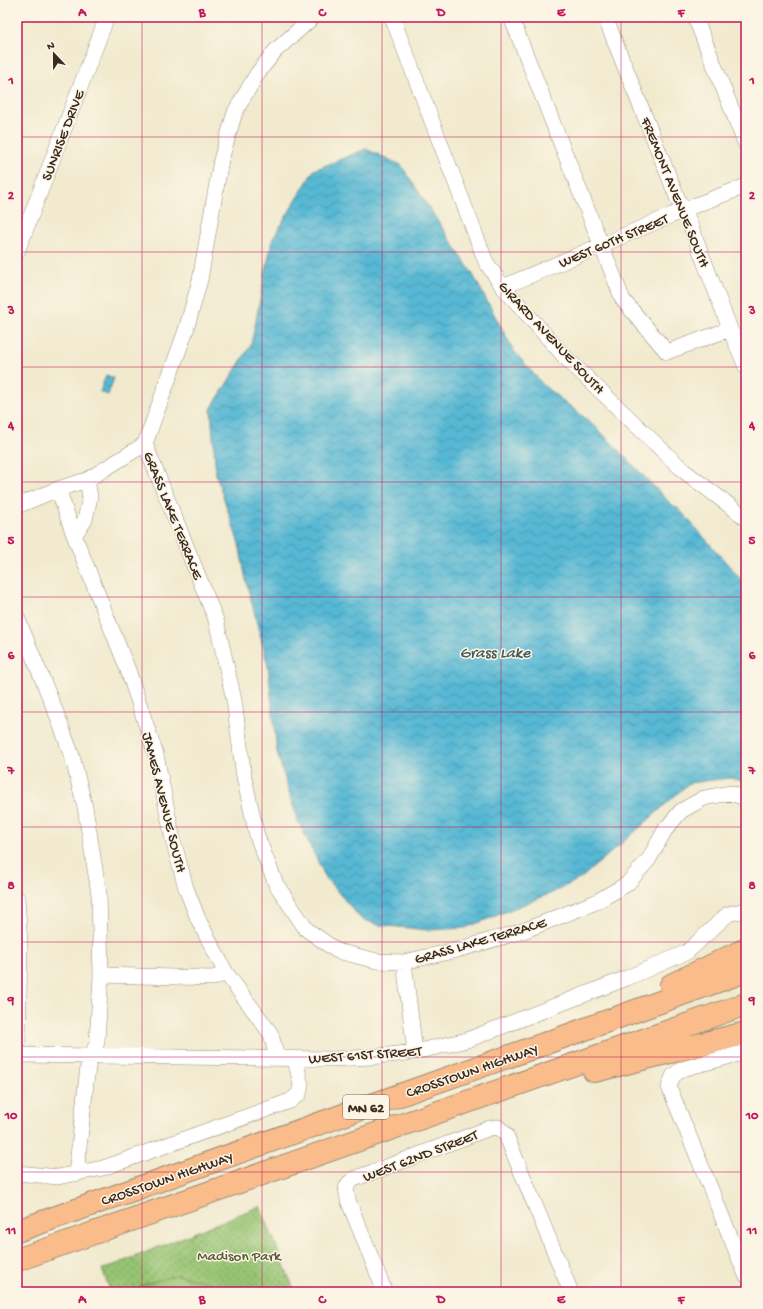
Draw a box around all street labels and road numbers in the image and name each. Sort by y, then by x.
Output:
street label: SUNRISE DRIVE [38,87,90,184]
street label: FREMONT AVENUE SOUTH [635,114,713,271]
street label: WEST 60TH STREET [556,210,672,273]
street label: GIRARD AVENUE SOUTH [494,278,608,399]
street label: GRASS LAKE TERRACE [138,449,206,583]
street label: JAMES AVENUE SOUTH [137,730,189,875]
street label: GRASS LAKE TERRACE [413,914,549,969]
street label: CROSSTOWN HIGHWAY [404,1041,541,1103]
street label: WEST 61ST STREET [308,1043,424,1069]
road number: MN 62 [343,1095,389,1119]
street label: WEST 62ND STREET [361,1126,482,1187]
street label: CROSSTOWN HIGHWAY [99,1149,236,1211]

